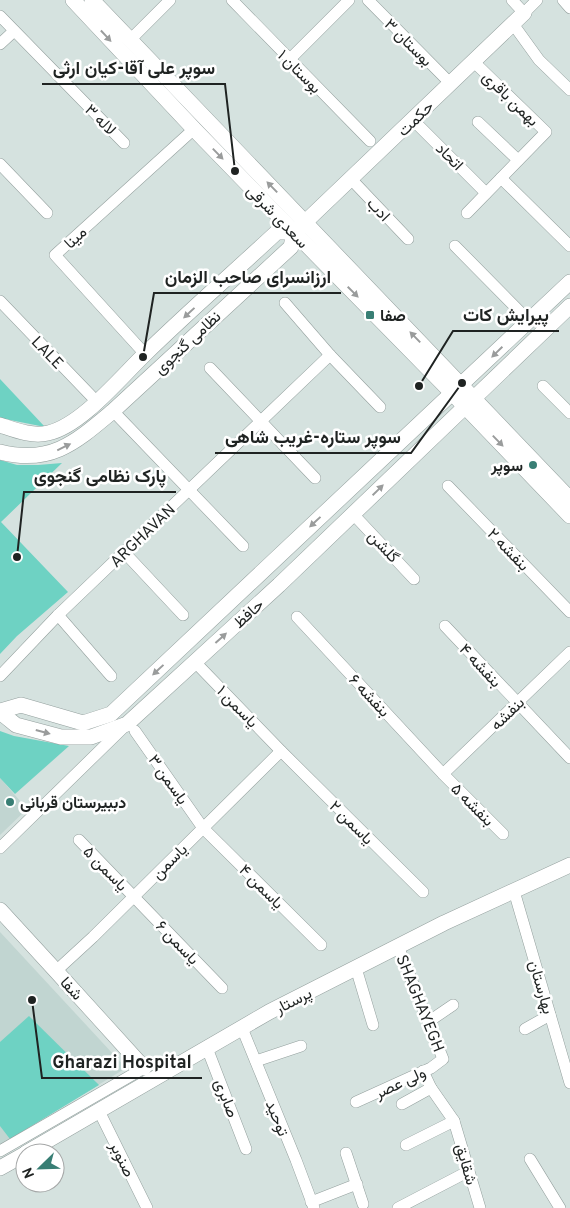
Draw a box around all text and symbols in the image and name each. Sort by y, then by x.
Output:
street label: بوستان ۳ [379,15,436,72]
one-way arrow [100,29,112,41]
street label: بوستان ۱ [272,46,325,99]
callout: سوپر علی آقا-کیان ارثی [42,51,225,84]
text: سوپر علی آقا-کیان ارثی [53,58,215,81]
street label: بهمن باقری [477,68,542,131]
street label: حکمت [394,97,439,142]
street label: لاله ۳ [80,101,119,140]
street label: اتحاد [430,139,467,176]
one-way arrow [212,148,224,160]
street label: سعدی شرقی [241,181,312,253]
one-way arrow [266,182,278,194]
street label: ادب [362,194,394,226]
street label: مینا [61,223,92,254]
callout: ارزانسرای صاحب الزمان [154,260,341,293]
text: ارزانسرای صاحب الزمان [165,267,331,290]
one-way arrow [346,286,358,298]
callout: پیرایش کات [453,298,559,331]
text: پیرایش کات [463,305,549,328]
street label: نظامی گنجوی [151,307,226,380]
one-way arrow [183,307,195,319]
place label: صفا [380,307,406,327]
marker: صفا [364,309,376,321]
one-way arrow [410,331,422,343]
street label: LALE [26,333,67,374]
one-way arrow [491,346,503,358]
callout: سوپر ستاره-غریب شاهی [215,420,411,453]
text: سوپر ستاره-غریب شاهی [225,427,401,450]
one-way arrow [492,435,504,447]
one-way arrow [57,442,71,450]
place label: سوپر [490,457,523,477]
callout: پارک نظامی گنجوی [24,459,176,492]
marker: سوپر [527,459,539,471]
text: پارک نظامی گنجوی [34,466,167,489]
one-way arrow [371,484,383,496]
street label: ARGHAVAN [107,500,180,573]
one-way arrow [309,516,321,528]
street label: بنفشه ۲ [482,525,533,576]
street label: گلشن [363,527,403,568]
street label: حافظ [230,595,269,633]
one-way arrow [215,632,227,644]
street label: بنفشه ۴ [454,640,505,692]
one-way arrow [153,664,165,676]
street label: بنفشه ۶ [344,671,393,722]
street label: یاسمن ۱ [212,682,261,733]
street label: بنفشه [487,693,530,735]
one-way arrow [36,729,51,737]
street label: یاسمن ۳ [143,751,192,809]
street label: بنفشه ۵ [446,780,497,831]
place label: دببیرستان قربانی [20,794,126,814]
marker: دببیرستان قربانی [4,796,16,808]
street label: یاسمن ۲ [324,797,377,850]
street label: یاسمن [148,840,193,885]
street label: یاسمن ۵ [78,842,131,896]
street label: یاسمن ۴ [234,861,287,914]
street label: یاسمن ۶ [151,917,203,970]
street label: SHAGHAYEGH [391,952,448,1055]
street label: بهارستان [523,958,557,1017]
street label: شفا [55,973,86,1005]
street label: پرستار [271,984,316,1020]
callout: Gharazi Hospital [42,1045,202,1078]
text: Gharazi Hospital [52,1052,192,1075]
street label: ولی عصر [371,1063,430,1105]
street label: صابری [209,1077,242,1121]
street label: توحید [260,1098,292,1140]
street label: صنوبر [104,1138,138,1181]
street label: شقایق [450,1142,480,1188]
north arrow [15,1143,65,1193]
text: N [20,1165,39,1180]

